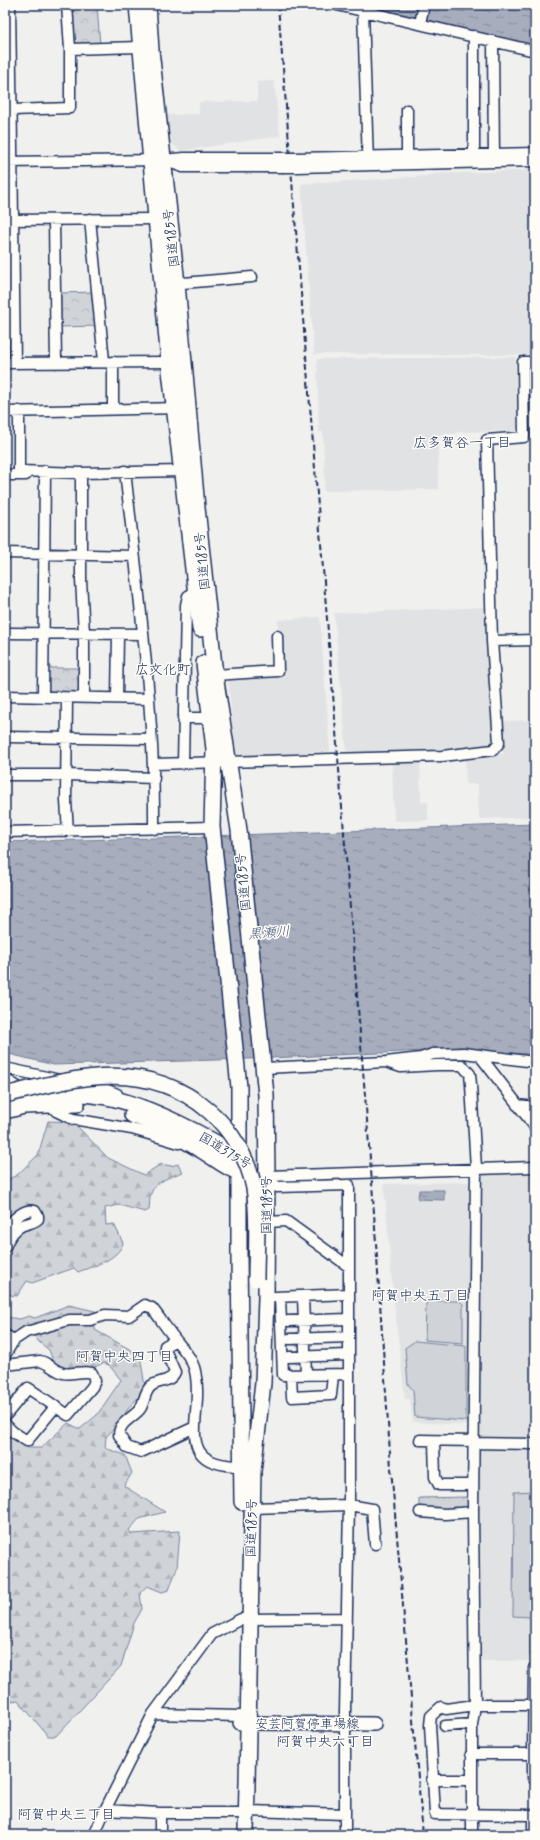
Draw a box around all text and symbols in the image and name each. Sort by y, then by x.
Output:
street label: 国道185号 [160,208,184,268]
district label: 広多賀谷一丁目 [413,434,511,452]
street label: 国道185号 [191,531,215,591]
district label: 広文化町 [135,661,191,679]
street label: 国道185号 [232,852,256,912]
water label: 黒瀬川 [247,923,291,943]
street label: 国道375号 [195,1129,255,1173]
street label: 国道185号 [259,1175,276,1235]
district label: 阿賀中央五丁目 [371,1287,469,1305]
district label: 阿賀中央四丁目 [75,1348,173,1366]
street label: 国道185号 [243,1498,261,1558]
street label: 安芸阿賀停車場線 [255,1716,360,1733]
district label: 阿賀中央六丁目 [276,1733,374,1751]
district label: 阿賀中央三丁目 [17,1806,115,1824]

